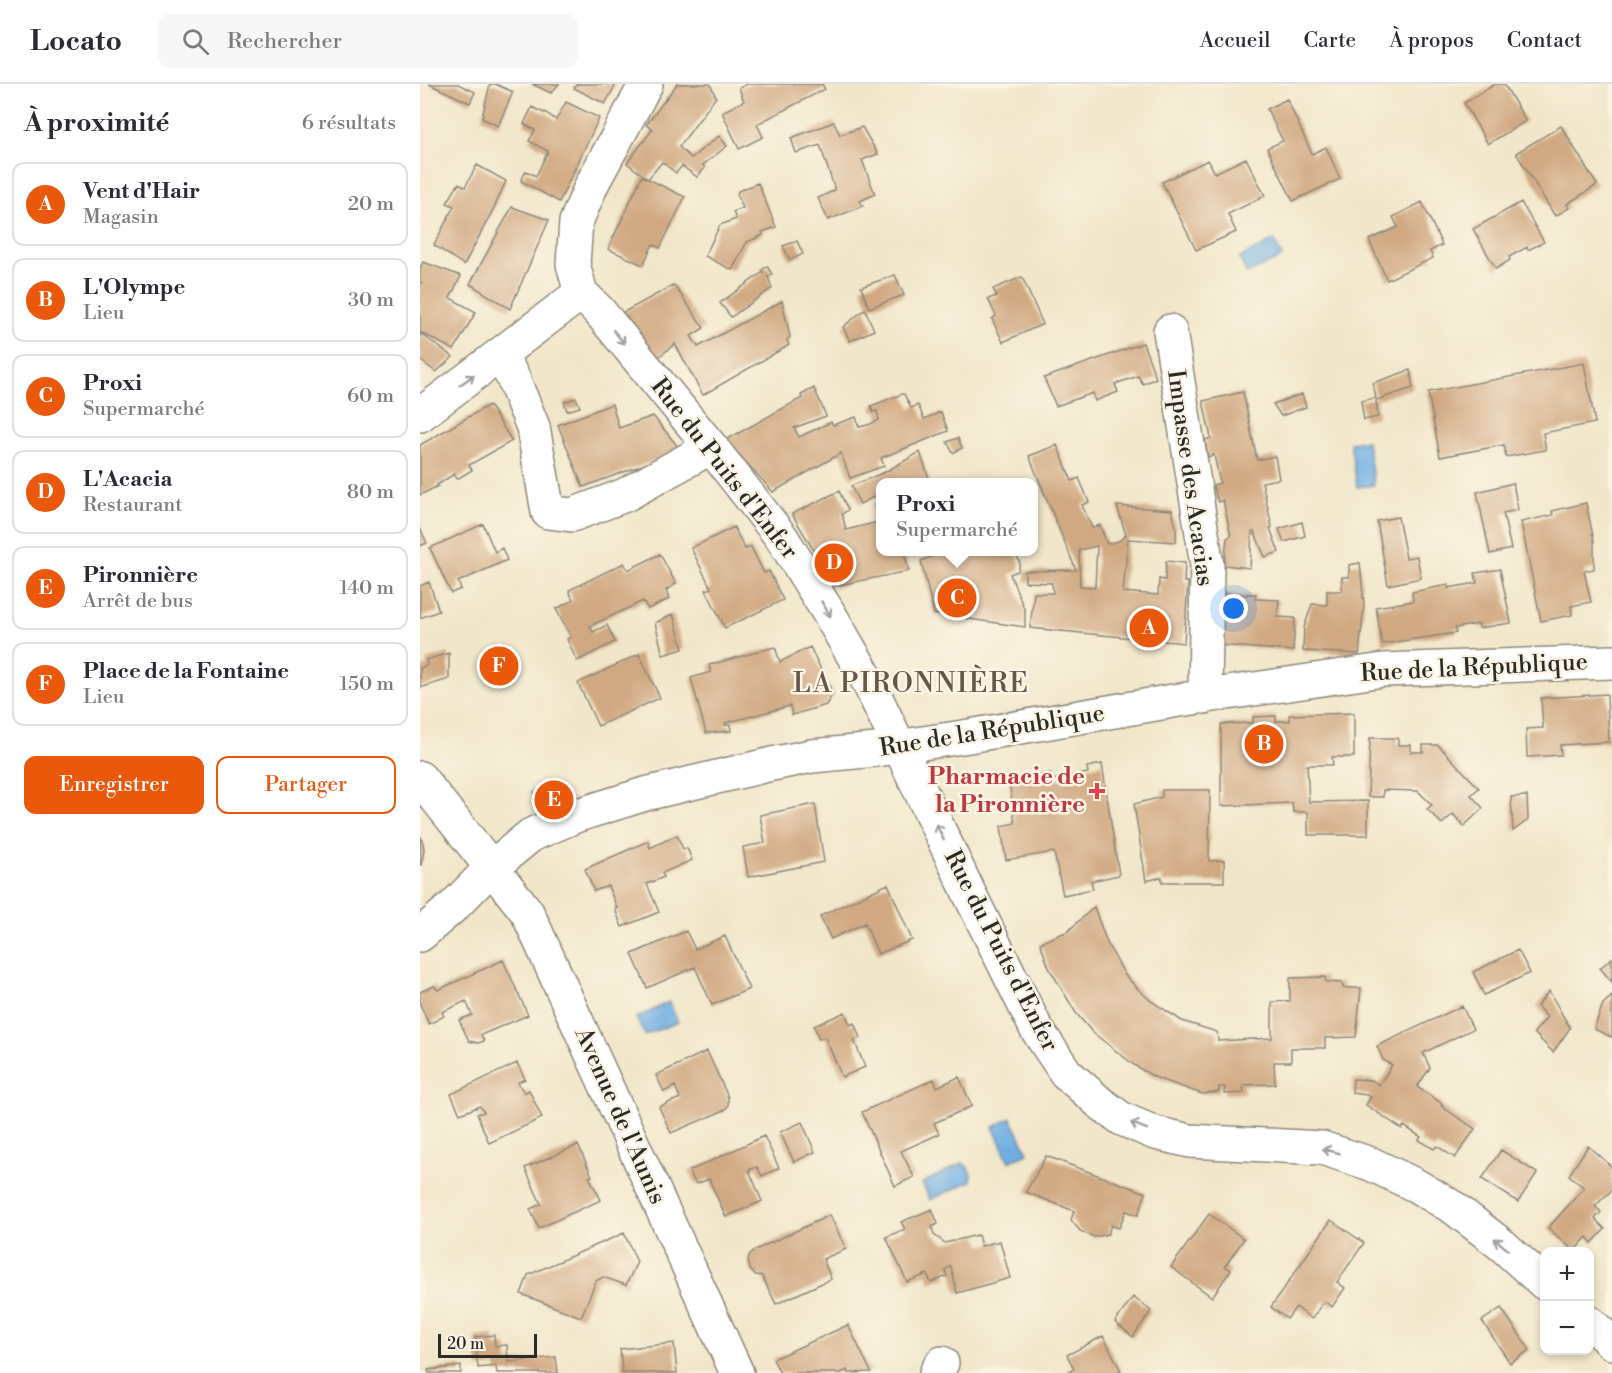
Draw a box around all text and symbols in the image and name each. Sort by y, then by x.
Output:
search box [158,14,578,68]
text: Locato [30,24,122,59]
icon: search [179,25,212,58]
text: Rechercher [227,28,342,55]
text: Accueil [1200,28,1271,54]
text: Carte [1304,28,1356,54]
text: À propos [1389,28,1474,54]
text: Contact [1507,28,1582,54]
text: À proximité [24,107,169,139]
text: 6 résultats [302,111,396,136]
text: Vent d'Hair [83,178,200,205]
text: A [38,192,53,217]
text: 20 m [348,192,394,217]
text: Magasin [83,205,159,230]
text: L'Olympe [83,274,185,301]
text: B [38,288,53,313]
text: 30 m [348,288,394,313]
text: Lieu [83,301,124,326]
one-way arrow [613,329,626,345]
street label: Impasse des Acacias [1160,368,1220,588]
text: Proxi [83,370,142,397]
street label: Rue du Puits d'Enfer [644,372,804,566]
one-way arrow [459,374,475,386]
text: C [38,384,53,409]
text: 60 m [347,384,394,409]
text: Supermarché [83,397,205,422]
text: L'Acacia [83,466,172,493]
popup [876,478,1038,556]
text: D [38,480,53,505]
text: 80 m [347,480,394,505]
text: Proxi [896,491,955,518]
text: Restaurant [83,493,182,518]
text: Supermarché [896,518,1018,543]
pin: D [814,540,854,586]
text: Pironnière [83,562,198,589]
text: E [39,576,52,601]
text: 140 m [339,576,394,601]
pin: C [938,576,976,620]
text: Arrêt de bus [83,589,193,614]
your location [1219,594,1248,623]
one-way arrow [821,600,833,617]
pin: A [1130,606,1168,650]
pin: F [480,644,518,688]
street label: Rue de la République [1360,647,1588,689]
text: Place de la Fontaine [83,658,289,685]
district label: LA PIRONNIÈRE [793,664,1029,701]
text: F [38,672,53,697]
text: 150 m [339,672,394,697]
text: Lieu [83,685,124,710]
street label: Rue de la République [877,698,1107,764]
pin: B [1244,722,1284,766]
button: Enregistrer [24,756,204,814]
button: Partager [216,756,396,814]
place label: Pharmacie de la Pironnière [928,762,1085,820]
pin: E [534,778,574,822]
marker: Pharmacie de la Pironnière [1090,784,1104,798]
one-way arrow [934,824,946,842]
street label: Rue du Puits d'Enfer [937,845,1065,1057]
street label: Avenue de l'Aunis [567,1022,672,1209]
one-way arrow [1130,1120,1149,1131]
one-way arrow [1322,1145,1341,1156]
one-way arrow [1493,1238,1509,1251]
map controls [1540,1247,1594,1355]
button: + [1540,1247,1594,1301]
button: − [1540,1301,1594,1355]
scale bar [438,1331,537,1358]
text: 20 m [447,1334,484,1354]

